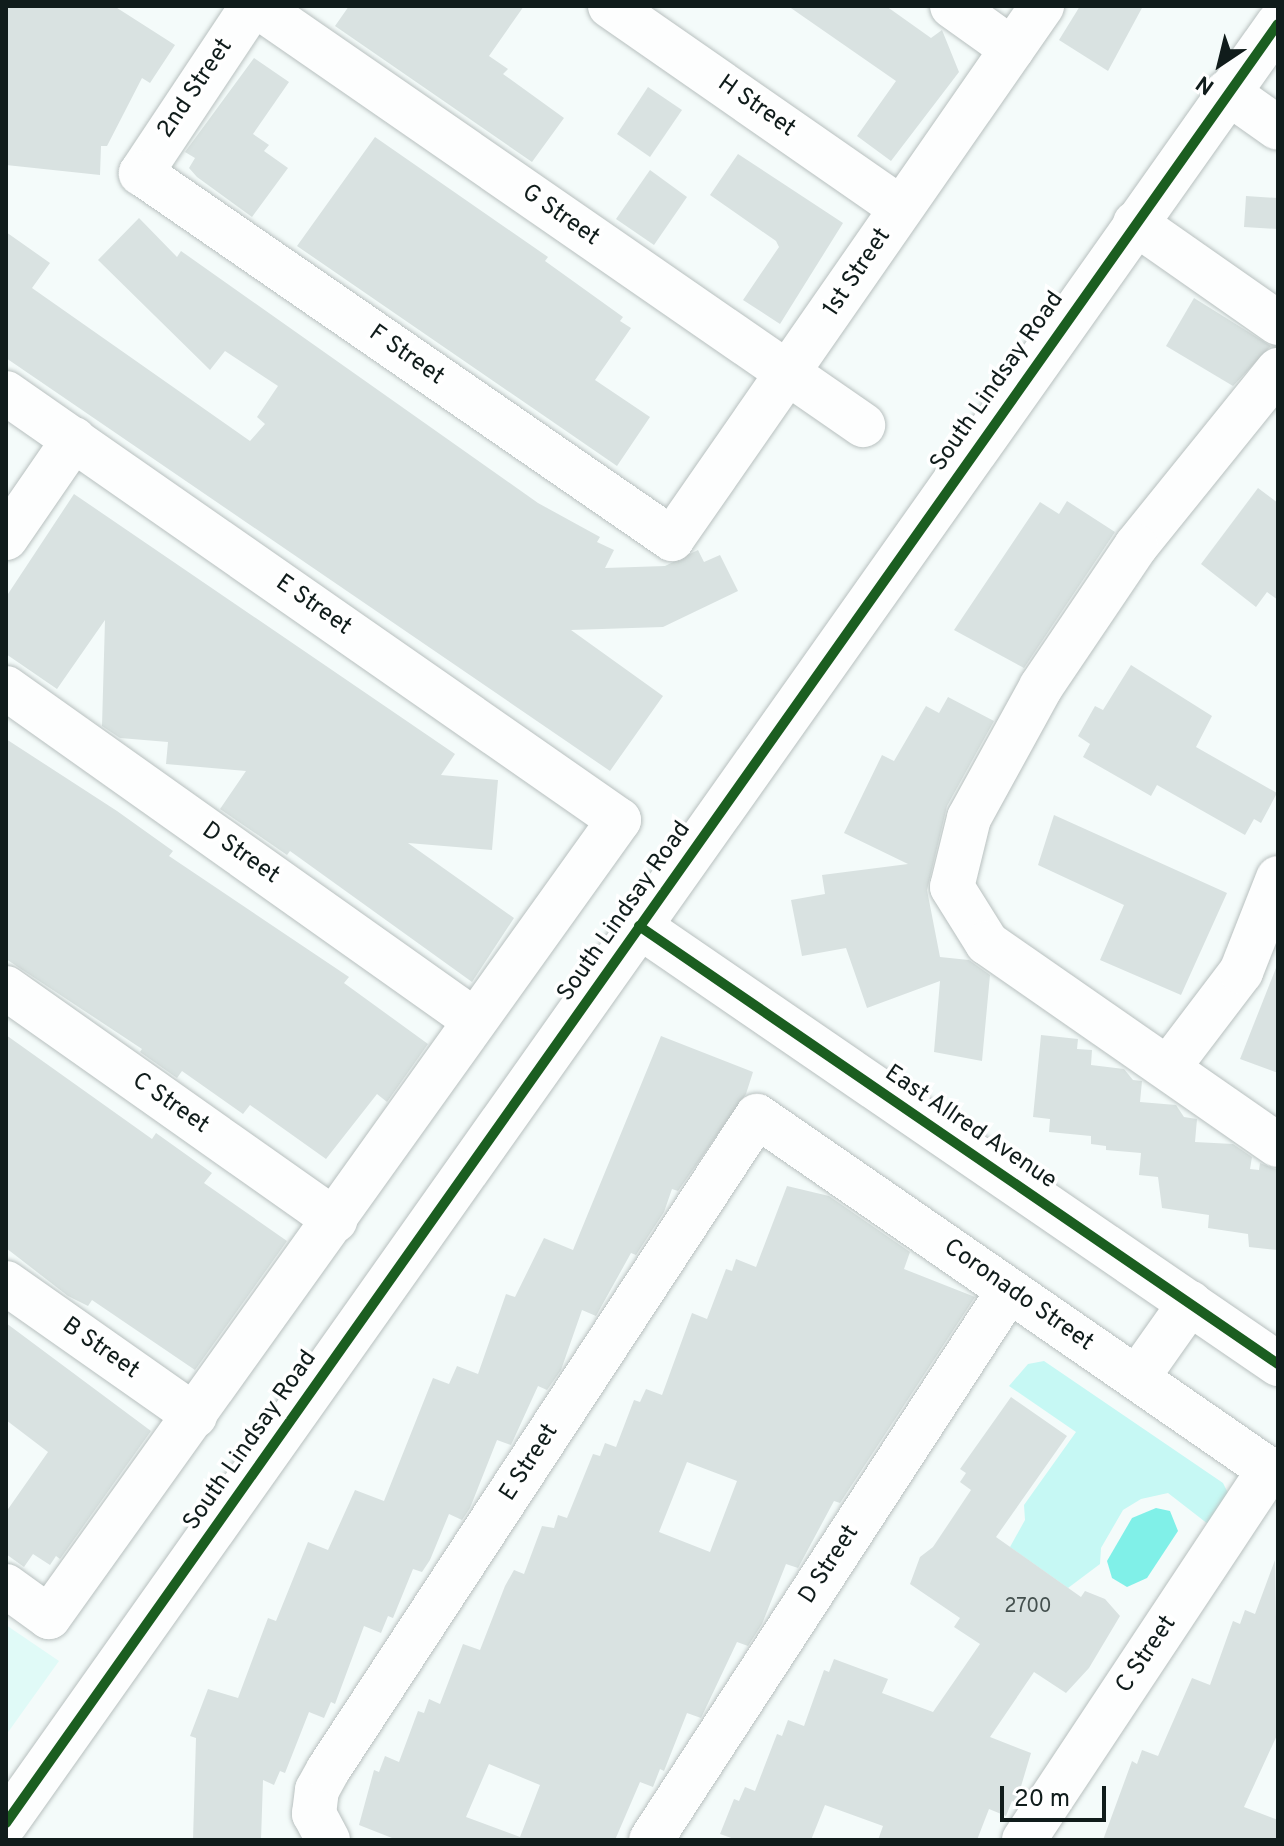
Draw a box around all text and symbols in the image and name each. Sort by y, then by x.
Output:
north arrow [1180,24,1260,104]
street label: 2nd Street [152,34,240,144]
text: N [1192,68,1220,100]
street label: H Street [711,70,801,144]
street label: G Street [516,179,604,253]
street label: 1st Street [818,223,898,323]
street label: South Lindsay Road [925,287,1071,477]
street label: F Street [363,320,449,392]
street label: E Street [269,570,357,642]
street label: D Street [196,817,284,891]
street label: South Lindsay Road [552,817,698,1007]
street label: East Allred Avenue [878,1059,1062,1197]
street label: C Street [126,1067,214,1141]
street label: Coronado Street [938,1234,1098,1358]
street label: B Street [56,1312,144,1386]
street label: South Lindsay Road [178,1346,324,1536]
street label: E Street [494,1419,566,1507]
street label: D Street [794,1520,866,1610]
house number: 2700 [1004,1595,1052,1619]
street label: C Street [1111,1611,1183,1699]
scale bar [1004,1770,1110,1820]
text: 20 m [1014,1785,1070,1815]

